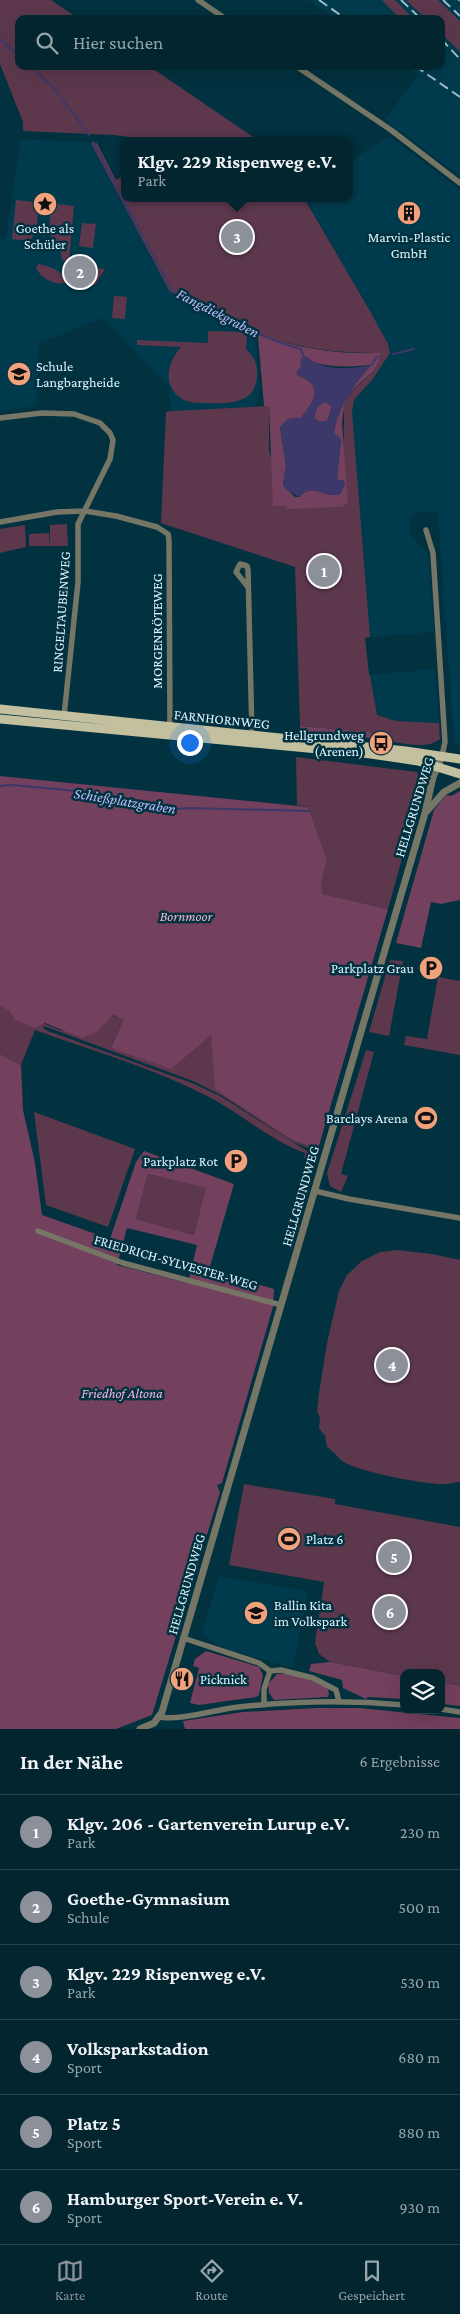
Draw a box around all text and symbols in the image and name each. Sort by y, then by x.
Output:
search box [15,15,445,70]
icon: search [33,29,61,57]
text: Hier suchen [73,32,163,53]
popup [121,137,353,202]
text: Klgv. 229 Rispenweg e.V. [138,151,336,172]
text: Park [138,172,166,189]
place icon: Goethe als Schüler [32,191,58,217]
building icon: Marvin-Plastic GmbH [396,200,422,226]
pin: 3 [221,218,253,256]
place label: Goethe als Schüler [16,220,74,252]
place label: Marvin-Plastic GmbH [368,229,451,261]
pin: 2 [64,253,96,291]
water label: Fangdiekgraben [174,285,262,342]
place label: Schule Langbargheide [36,358,120,390]
school or university icon: Schule Langbargheide [6,361,32,387]
street label: RINGELTAUBENWEG [49,551,73,673]
pin: 1 [308,552,340,590]
street label: MORGENRÖTEWEG [149,573,165,689]
street label: FARNHORNWEG [173,706,271,732]
place label: Hellgrundweg (Arenen) [284,727,364,760]
your location [177,730,203,756]
bus stop icon: Hellgrundweg (Arenen) [368,730,394,756]
street label: HELLGRUNDWEG [391,755,437,859]
water label: Schießplatzgraben [73,785,178,818]
park label: Bornmoor [160,908,213,924]
parking icon: Parkplatz Grau [418,955,444,981]
place label: Parkplatz Grau [331,960,415,976]
sports icon: Barclays Arena [413,1105,439,1131]
place label: Barclays Arena [326,1110,409,1126]
street label: HELLGRUNDWEG [278,1144,322,1248]
parking icon: Parkplatz Rot [223,1148,249,1174]
place label: Parkplatz Rot [143,1153,218,1169]
street label: FRIEDRICH-SYLVESTER-WEG [92,1231,260,1293]
pin: 4 [376,1346,408,1384]
park label: Friedhof Altona [81,1385,163,1401]
sports icon: Platz 6 [276,1526,302,1552]
place label: Platz 6 [306,1531,343,1547]
street label: HELLGRUNDWEG [164,1532,208,1636]
pin: 5 [378,1538,410,1576]
pin: 6 [374,1593,406,1631]
place label: Ballin Kita im Volkspark [274,1597,347,1629]
school or university icon: Ballin Kita im Volkspark [243,1600,269,1626]
restaurant icon: Picknick [169,1666,195,1692]
map controls [400,1669,445,1714]
button: layers [400,1669,445,1714]
place label: Picknick [200,1671,247,1687]
text: In der Nähe [20,1750,123,1774]
text: 6 Ergebnisse [360,1753,440,1770]
text: Klgv. 206 - Gartenverein Lurup e.V. [67,1813,350,1834]
text: 1 [33,1824,39,1841]
text: 230 m [400,1824,440,1841]
text: Park [67,1834,95,1851]
text: Goethe-Gymnasium [67,1888,230,1909]
text: 2 [32,1899,40,1916]
text: 500 m [399,1899,440,1916]
text: Schule [67,1909,109,1926]
text: Klgv. 229 Rispenweg e.V. [67,1963,266,1984]
text: 3 [32,1974,40,1991]
text: 530 m [400,1974,440,1991]
text: Park [67,1984,95,2001]
text: Volksparkstadion [67,2038,209,2059]
text: 4 [32,2049,40,2066]
text: 680 m [398,2049,440,2066]
text: Sport [67,2059,102,2076]
text: Platz 5 [67,2113,121,2134]
text: 5 [32,2124,40,2141]
text: 880 m [398,2124,440,2141]
text: Sport [67,2134,102,2151]
text: Hamburger Sport-Verein e. V. [67,2188,303,2209]
text: 6 [32,2199,40,2216]
text: 930 m [400,2199,440,2216]
text: Sport [67,2209,102,2226]
tab: Karte [55,2257,85,2303]
tab: Route [195,2257,228,2303]
tab: Gespeichert [338,2257,405,2303]

